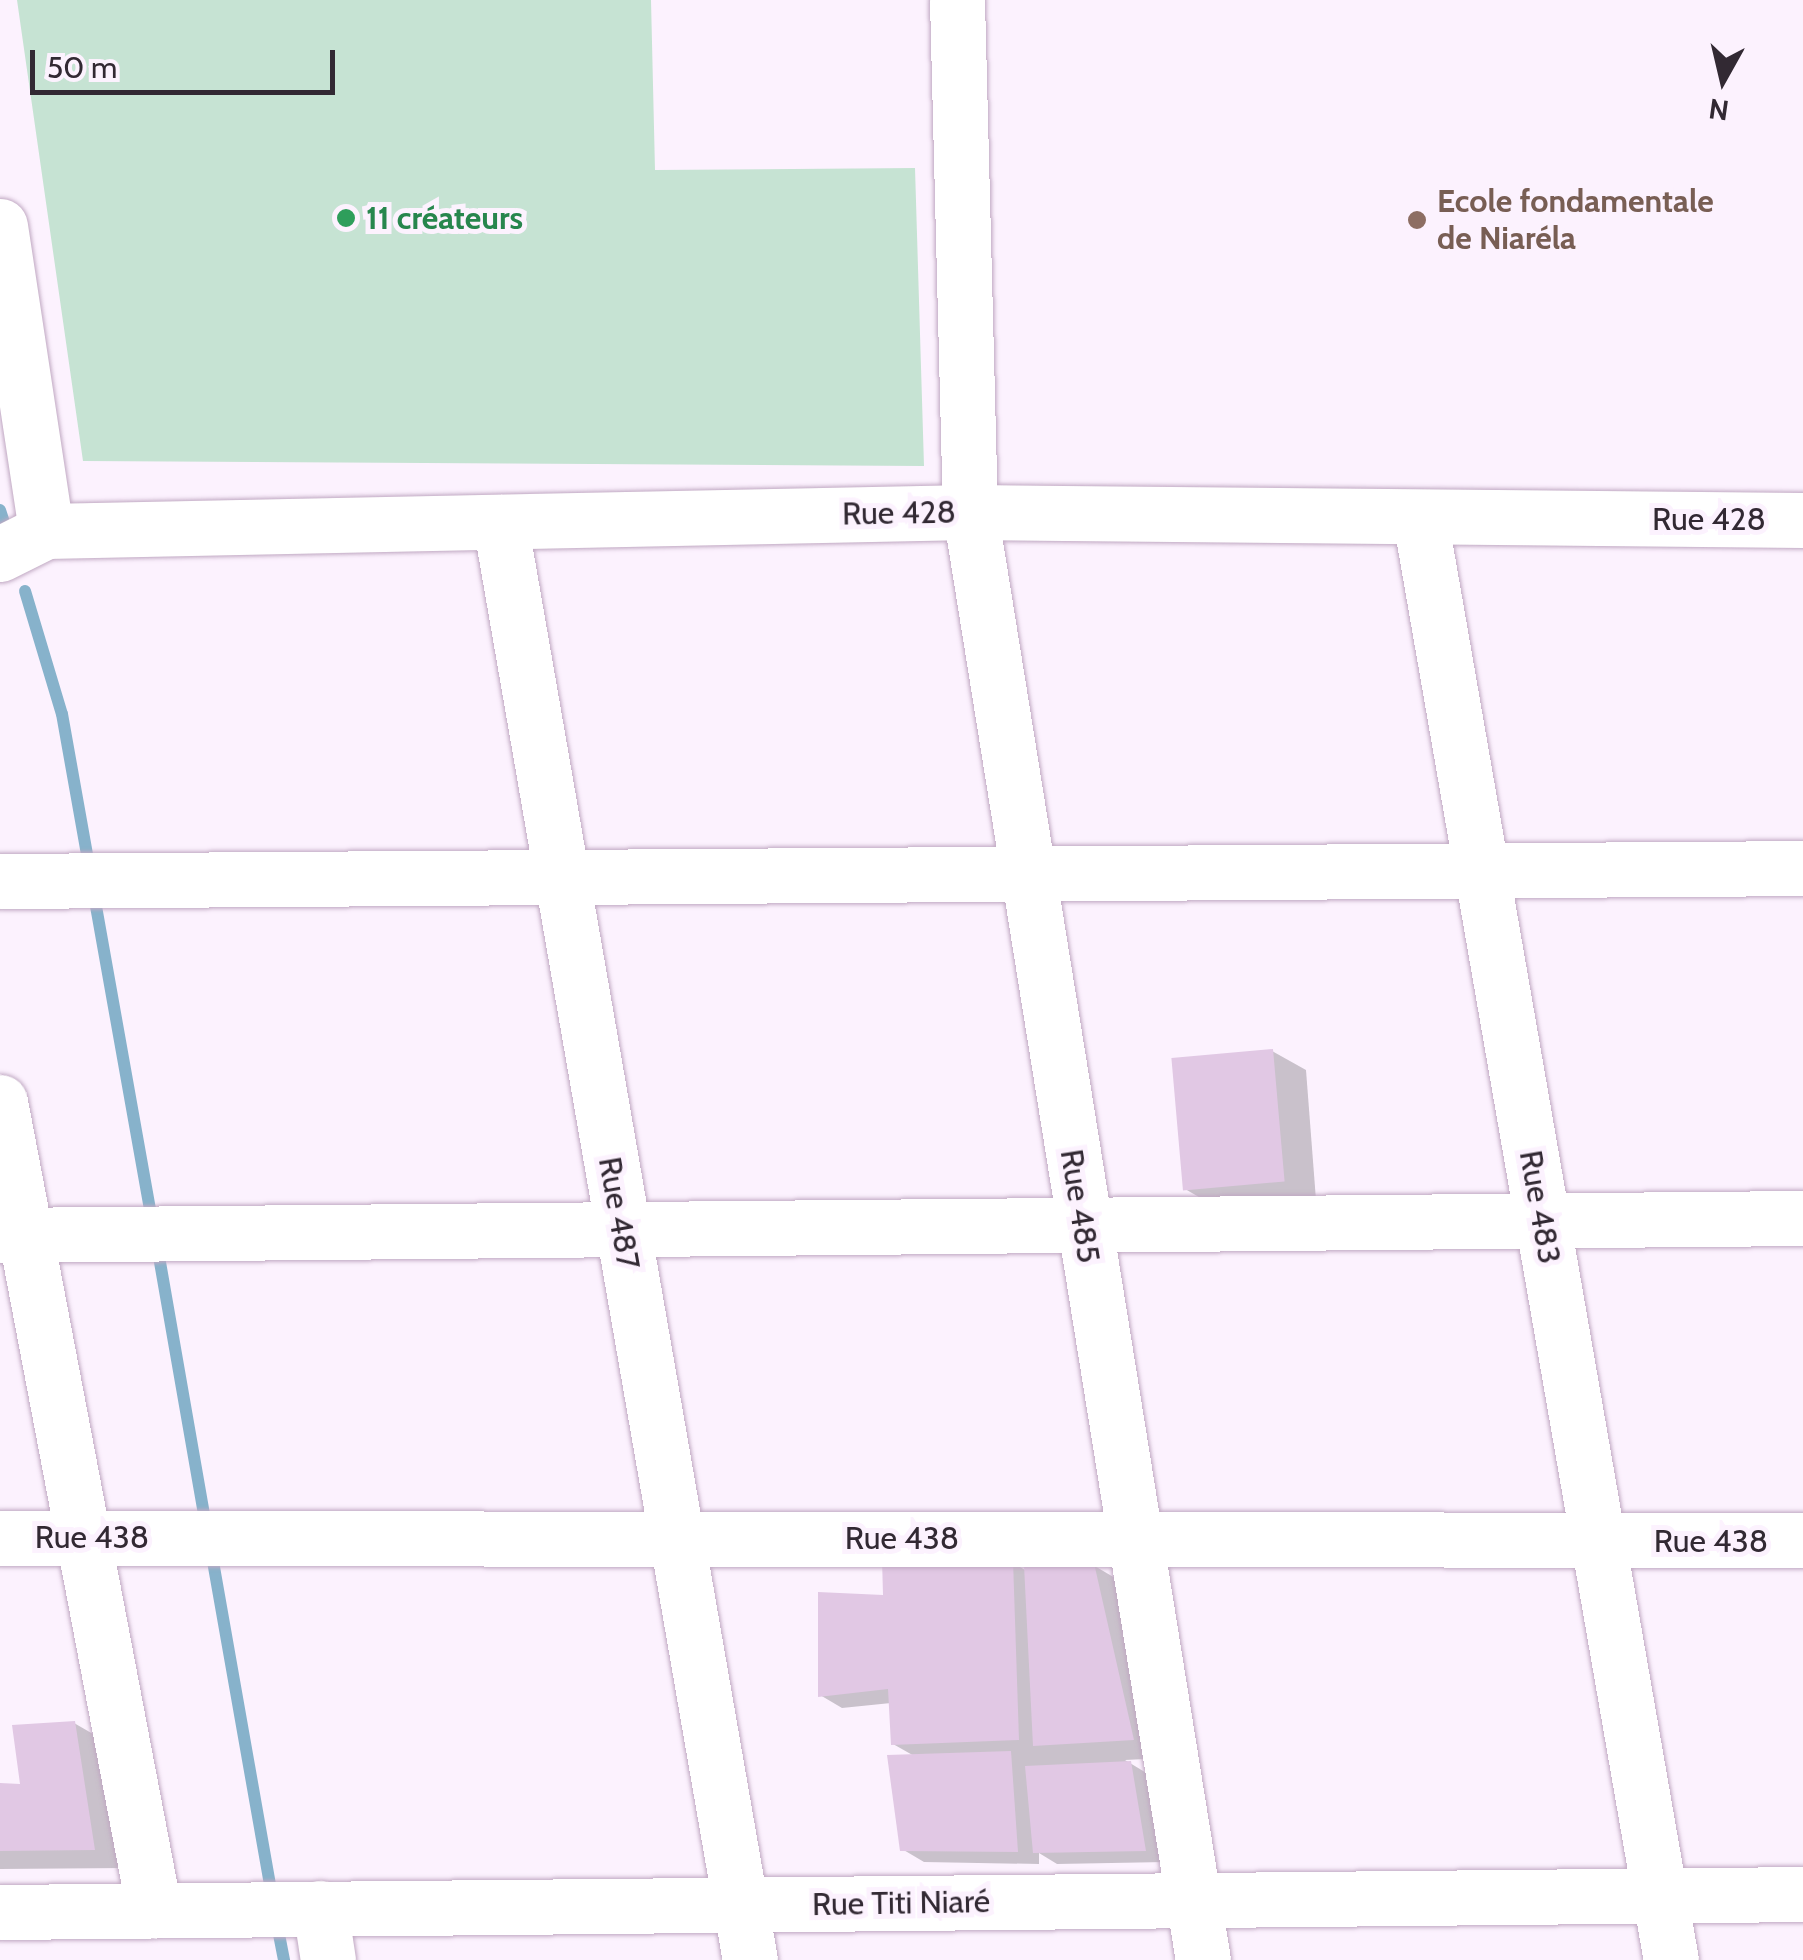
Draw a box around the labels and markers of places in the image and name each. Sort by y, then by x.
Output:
place label: Ecole fondamentale de Niaréla [1437,183,1714,258]
place label: 11 créateurs [366,199,523,237]
marker: 11 créateurs [335,207,357,229]
marker: Ecole fondamentale de Niaréla [1406,209,1428,231]

